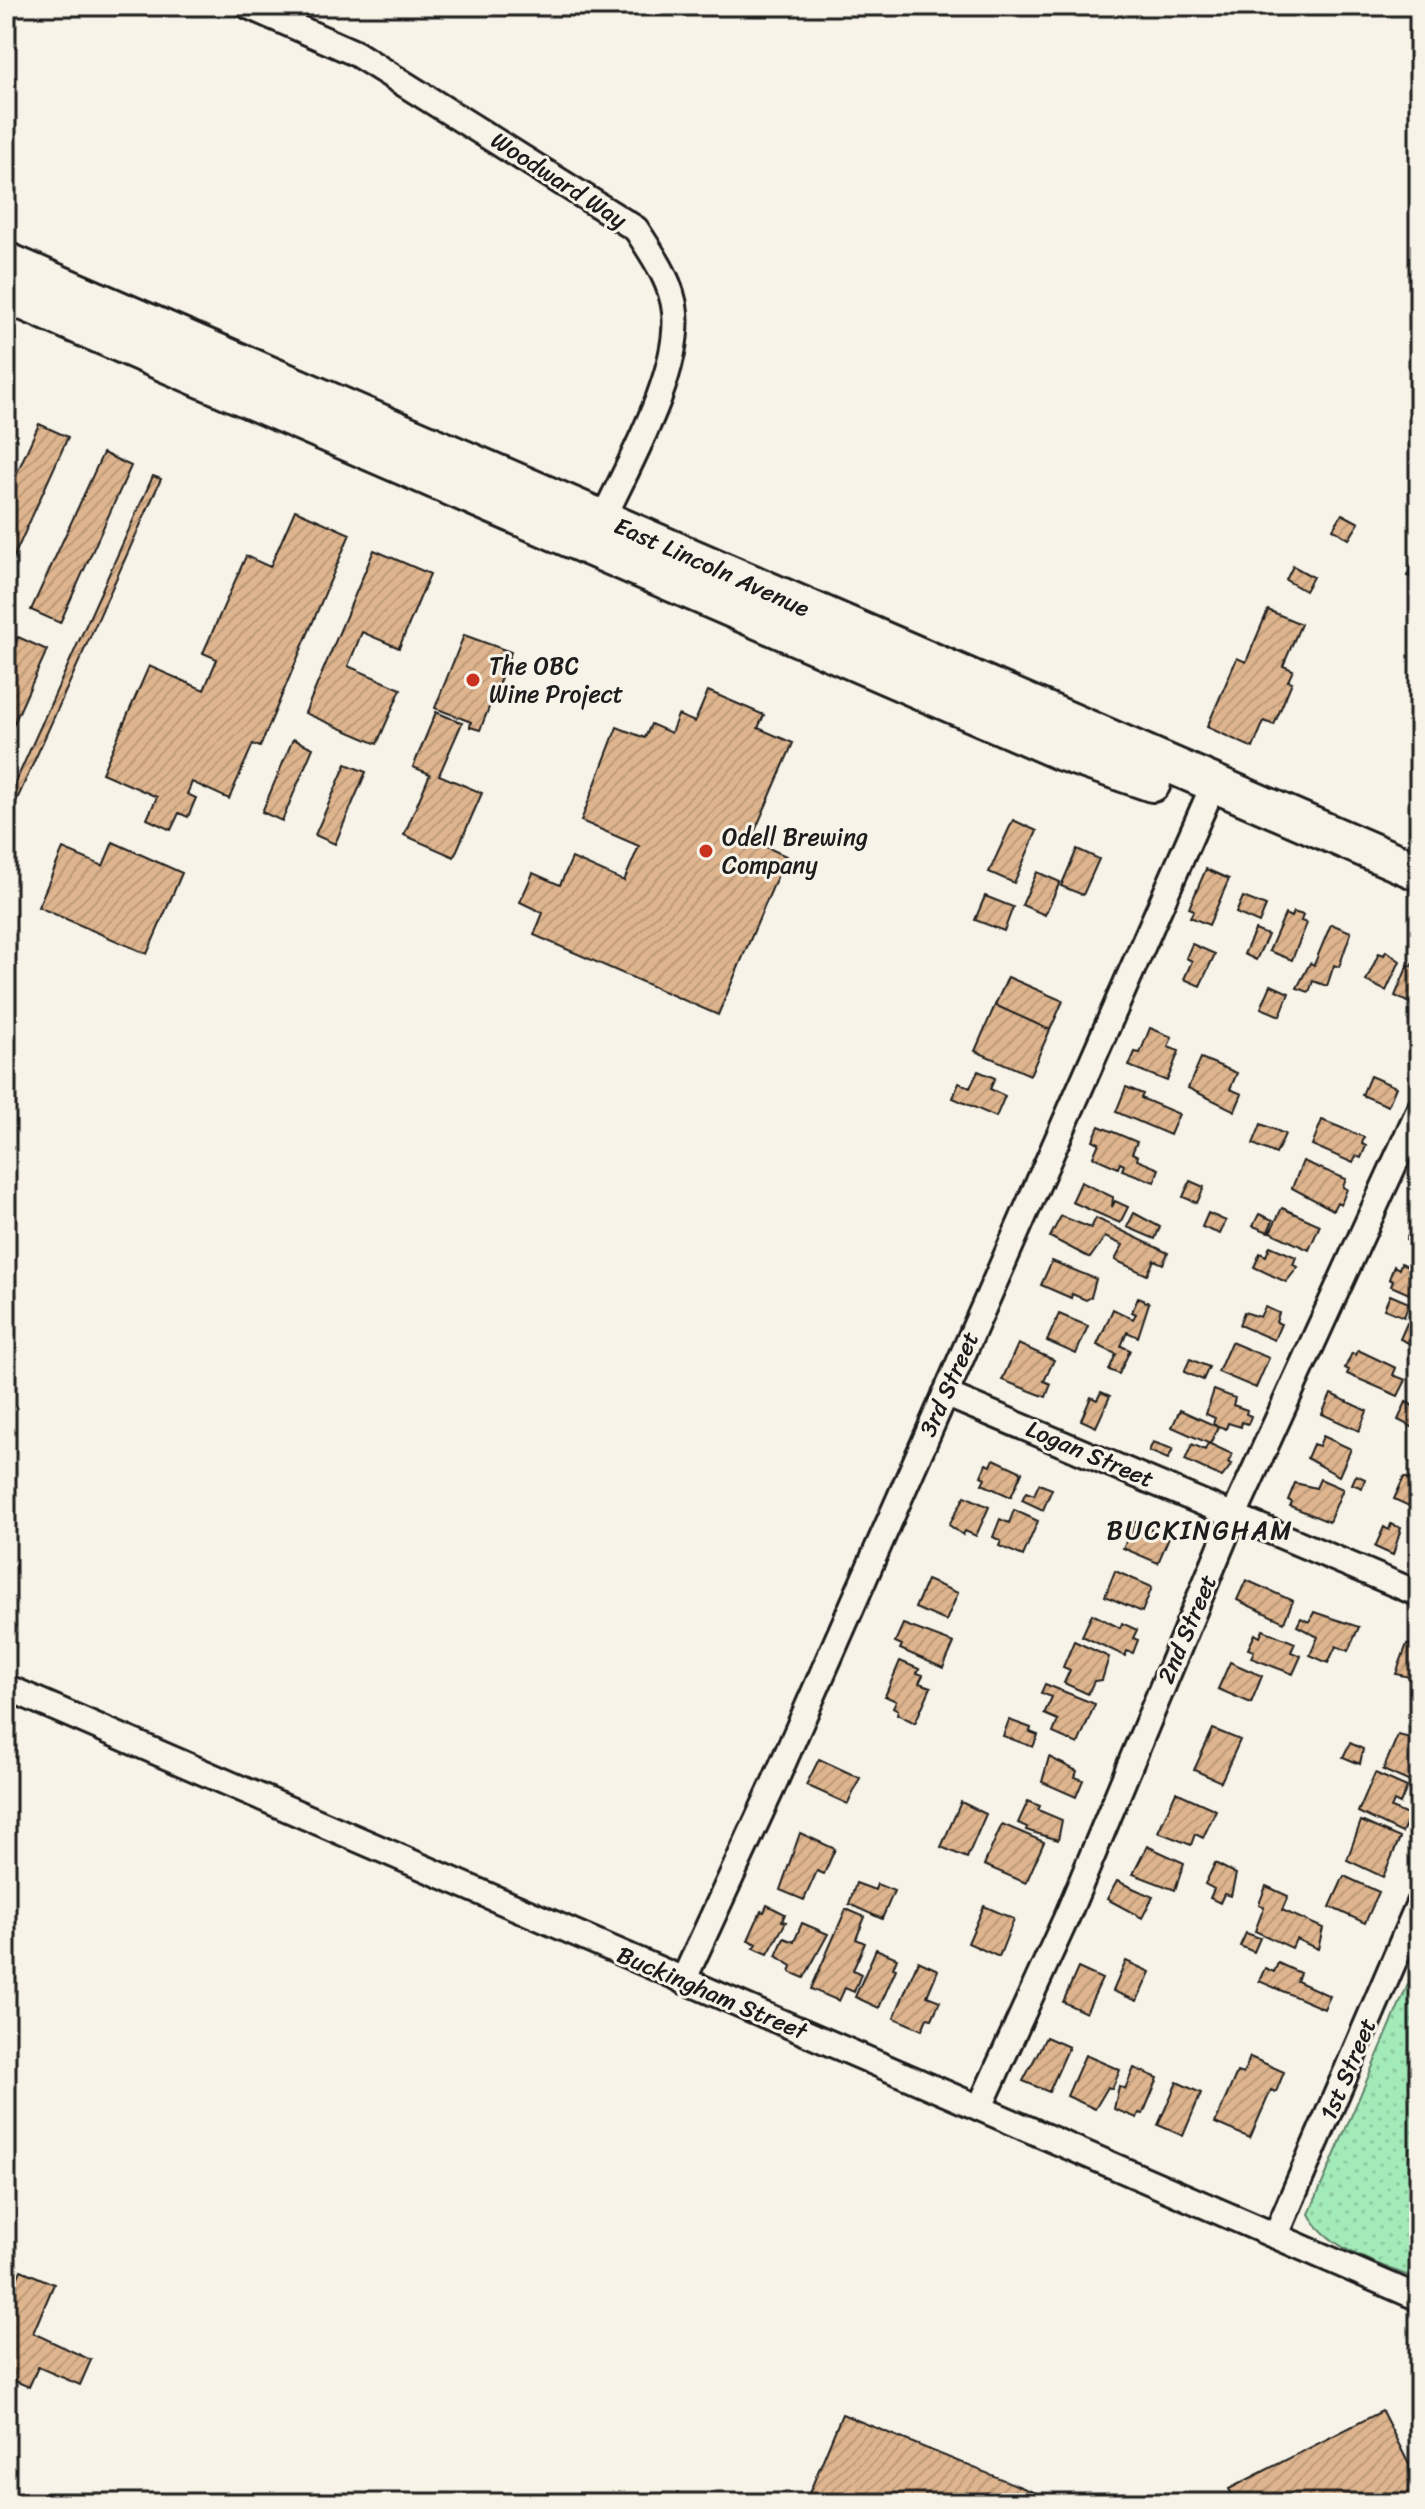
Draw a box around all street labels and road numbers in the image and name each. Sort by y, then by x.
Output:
street label: Woodward Way [482,120,636,240]
street label: East Lincoln Avenue [607,505,817,629]
street label: 3rd Street [907,1324,991,1444]
street label: Logan Street [1019,1408,1161,1500]
street label: 2nd Street [1145,1568,1229,1690]
street label: Buckingham Street [610,1934,815,2053]
street label: 1st Street [1308,2011,1388,2127]

